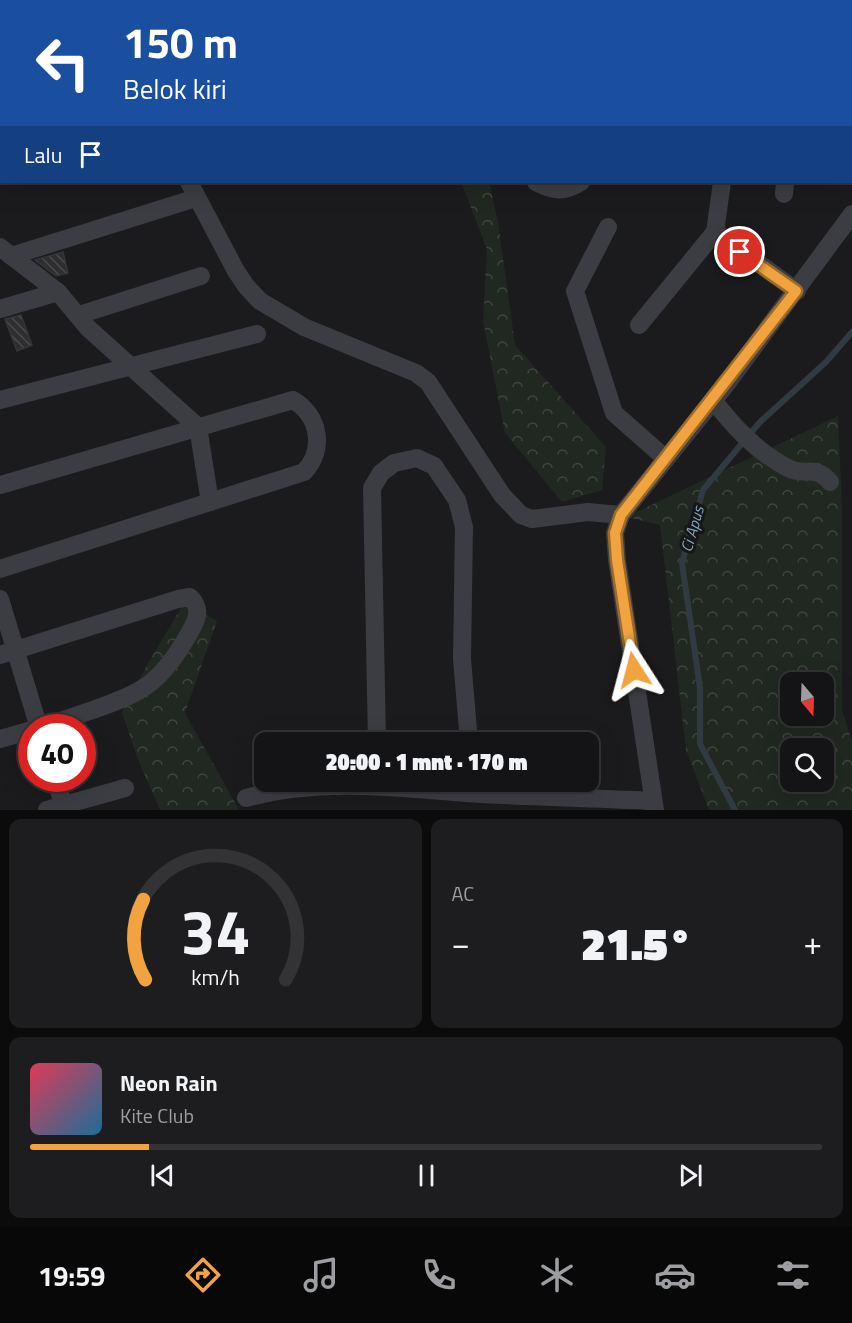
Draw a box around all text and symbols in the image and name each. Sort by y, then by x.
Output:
text: 150 m [123,10,238,74]
icon: left [24,24,102,102]
text: Belok kiri [123,68,227,109]
text: Lalu [24,138,62,172]
icon: arrive [74,138,107,171]
pin [714,226,765,277]
icon: arrive [723,235,756,268]
water label: Ci Apus [674,502,710,555]
position arrow [602,638,666,702]
north arrow [780,672,834,726]
map controls [780,672,834,792]
speed limit sign: 40 [18,714,96,792]
button: search [780,738,834,792]
text: 20:00 · 1 mnt · 170 m [326,745,527,779]
text: AC [452,878,474,909]
text: 34 [180,883,250,978]
text: 21.5° [581,909,693,977]
text: − [452,918,470,968]
text: + [804,918,822,968]
text: km/h [191,962,240,994]
text: Neon Rain [120,1066,218,1100]
text: Kite Club [120,1100,194,1131]
icon: previous [146,1159,179,1192]
icon: pause [410,1159,443,1192]
icon: next [674,1159,707,1192]
icon: directions [182,1254,224,1296]
icon: music [300,1254,342,1296]
icon: phone [418,1254,460,1296]
icon: climate [536,1254,578,1296]
icon: car [654,1254,696,1296]
icon: filters [772,1254,814,1296]
text: 19:59 [38,1255,105,1296]

